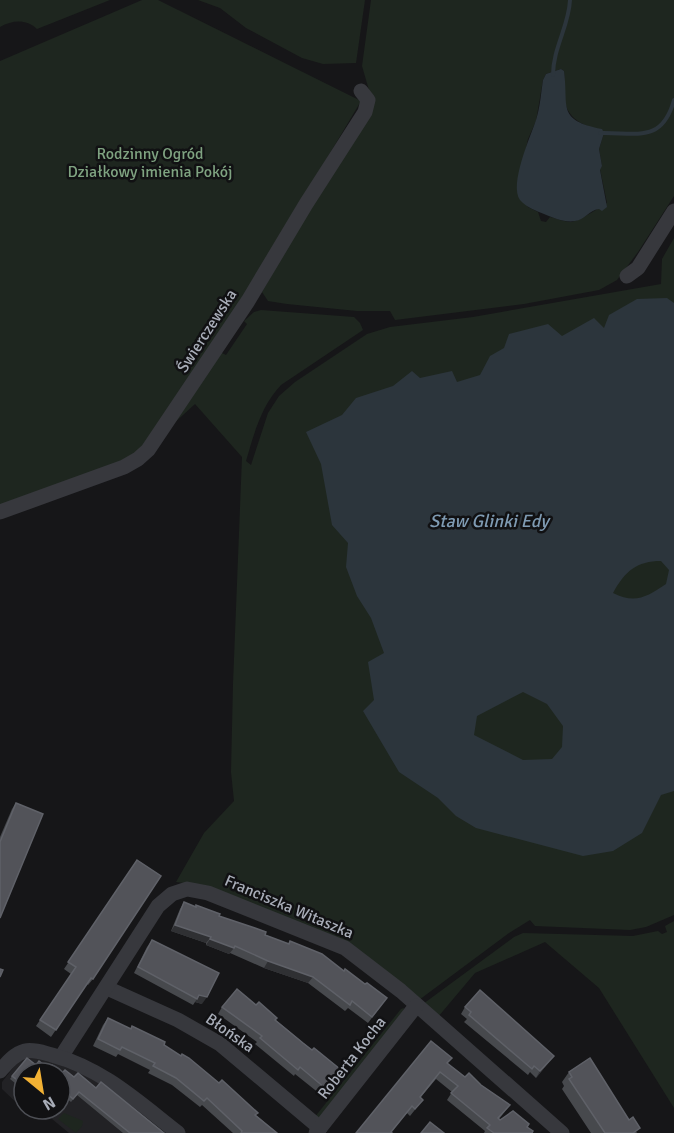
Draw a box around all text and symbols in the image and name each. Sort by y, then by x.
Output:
park label: Rodzinny Ogród Działkowy imienia Pokój [67,144,233,182]
street label: Świerczewska [173,286,241,376]
water label: Staw Glinki Edy [429,510,551,532]
street label: Franciszka Witaszka [221,871,357,943]
street label: Błońska [202,1009,258,1057]
street label: Roberta Kocha [313,1013,391,1103]
north arrow [12,1061,72,1121]
text: N [39,1092,59,1115]

